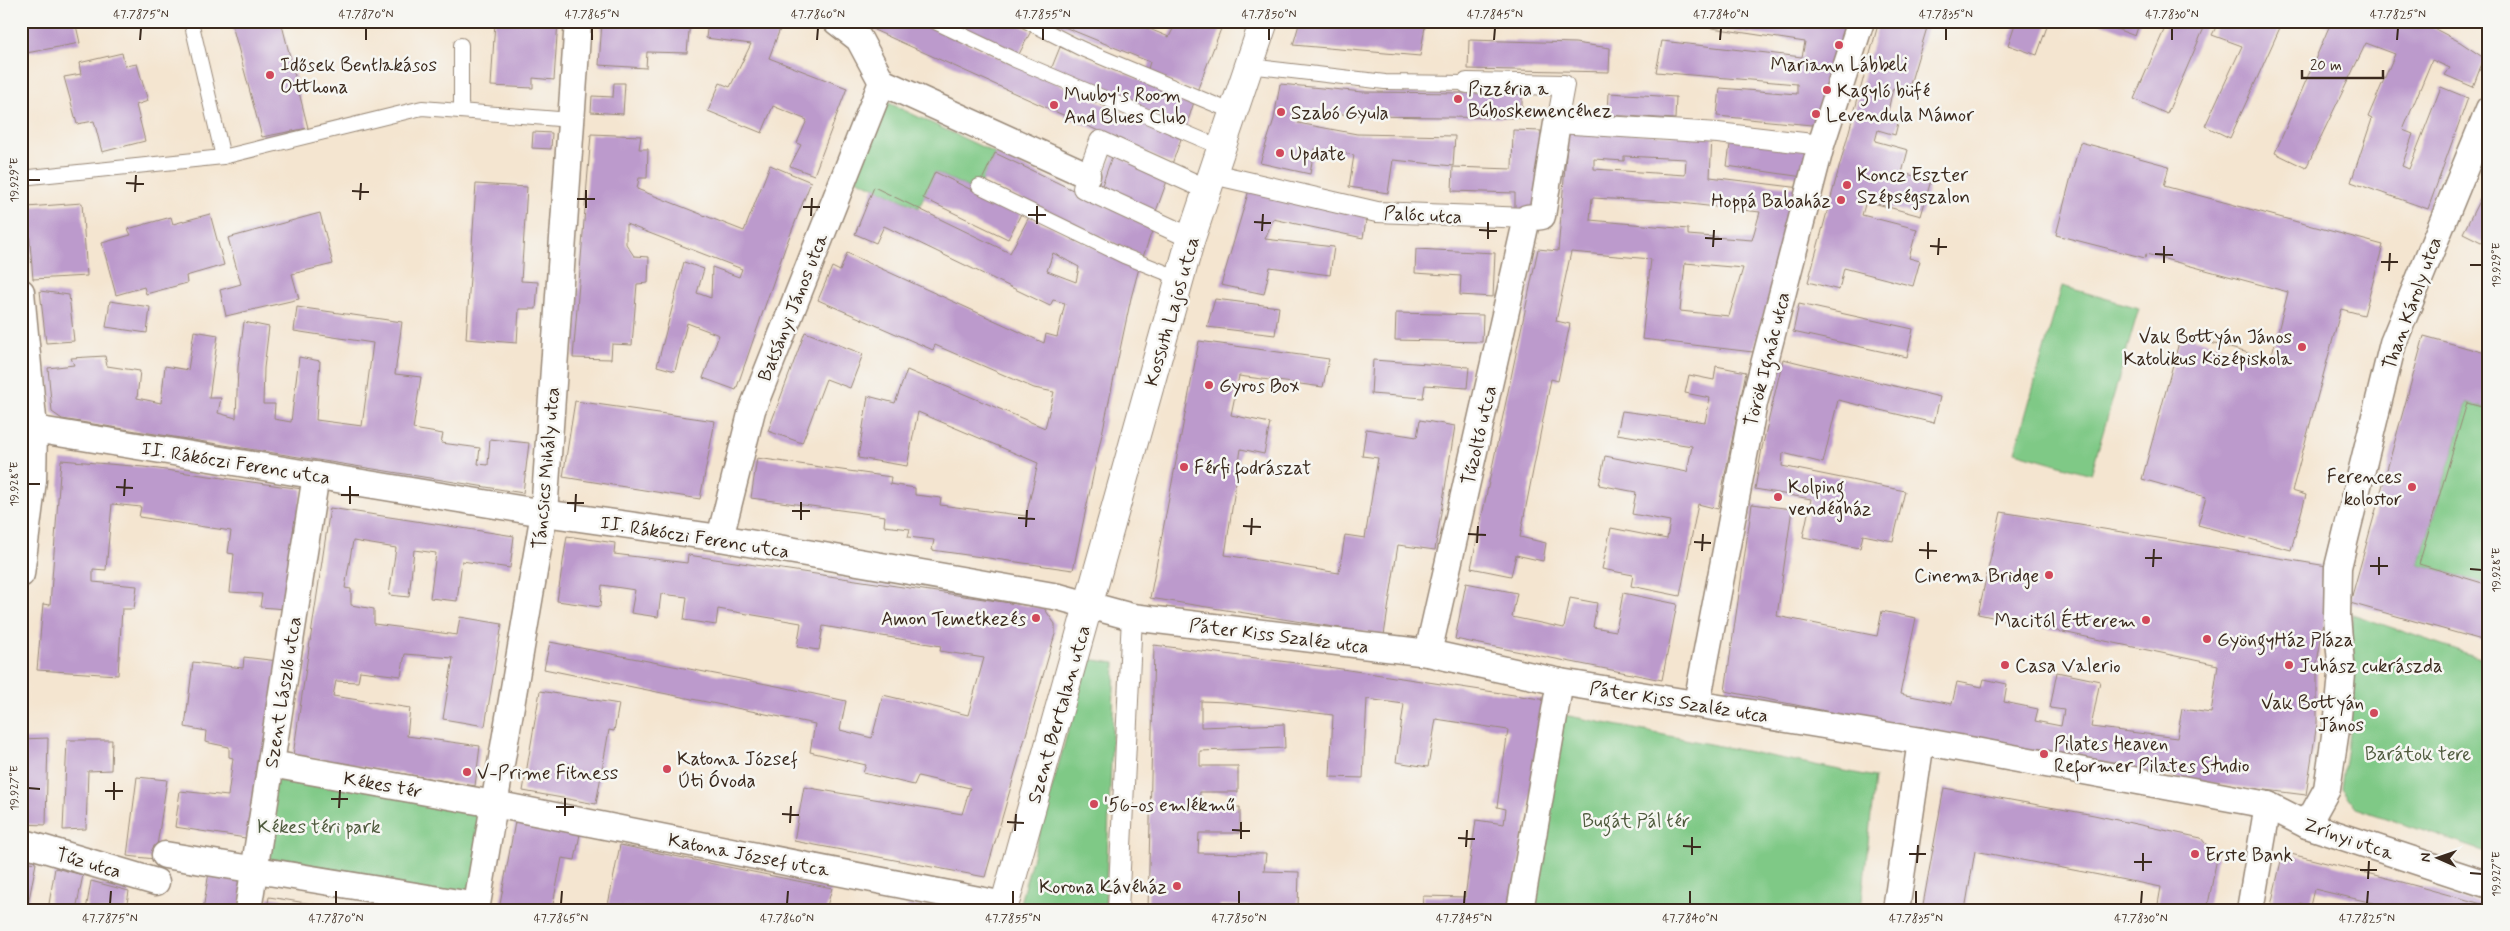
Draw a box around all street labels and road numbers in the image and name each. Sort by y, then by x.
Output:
street label: Palóc utca [1383,201,1463,230]
street label: Batsányi János utca [752,229,835,385]
street label: Kossuth Lajos utca [1139,234,1207,389]
street label: Than Károly utca [2377,234,2448,373]
street label: Török Ignác utca [1739,289,1799,430]
street label: Tűzoltó utca [1456,383,1503,488]
street label: Táncsics Mihály utca [527,386,566,550]
street label: II. Rákóczi Ferenc utca [139,436,332,491]
street label: II. Rákóczi Ferenc utca [598,510,791,565]
street label: Páter Kiss Szaléz utca [1188,613,1370,660]
street label: Szent László utca [259,615,308,770]
street label: Szent Bertalan utca [1022,622,1097,806]
street label: Páter Kiss Szaléz utca [1588,676,1770,729]
street label: Kékes tér [342,766,424,805]
street label: Zrínyi utca [2300,812,2398,867]
street label: Katona József utca [666,828,832,883]
street label: Tűz utca [53,842,124,885]

